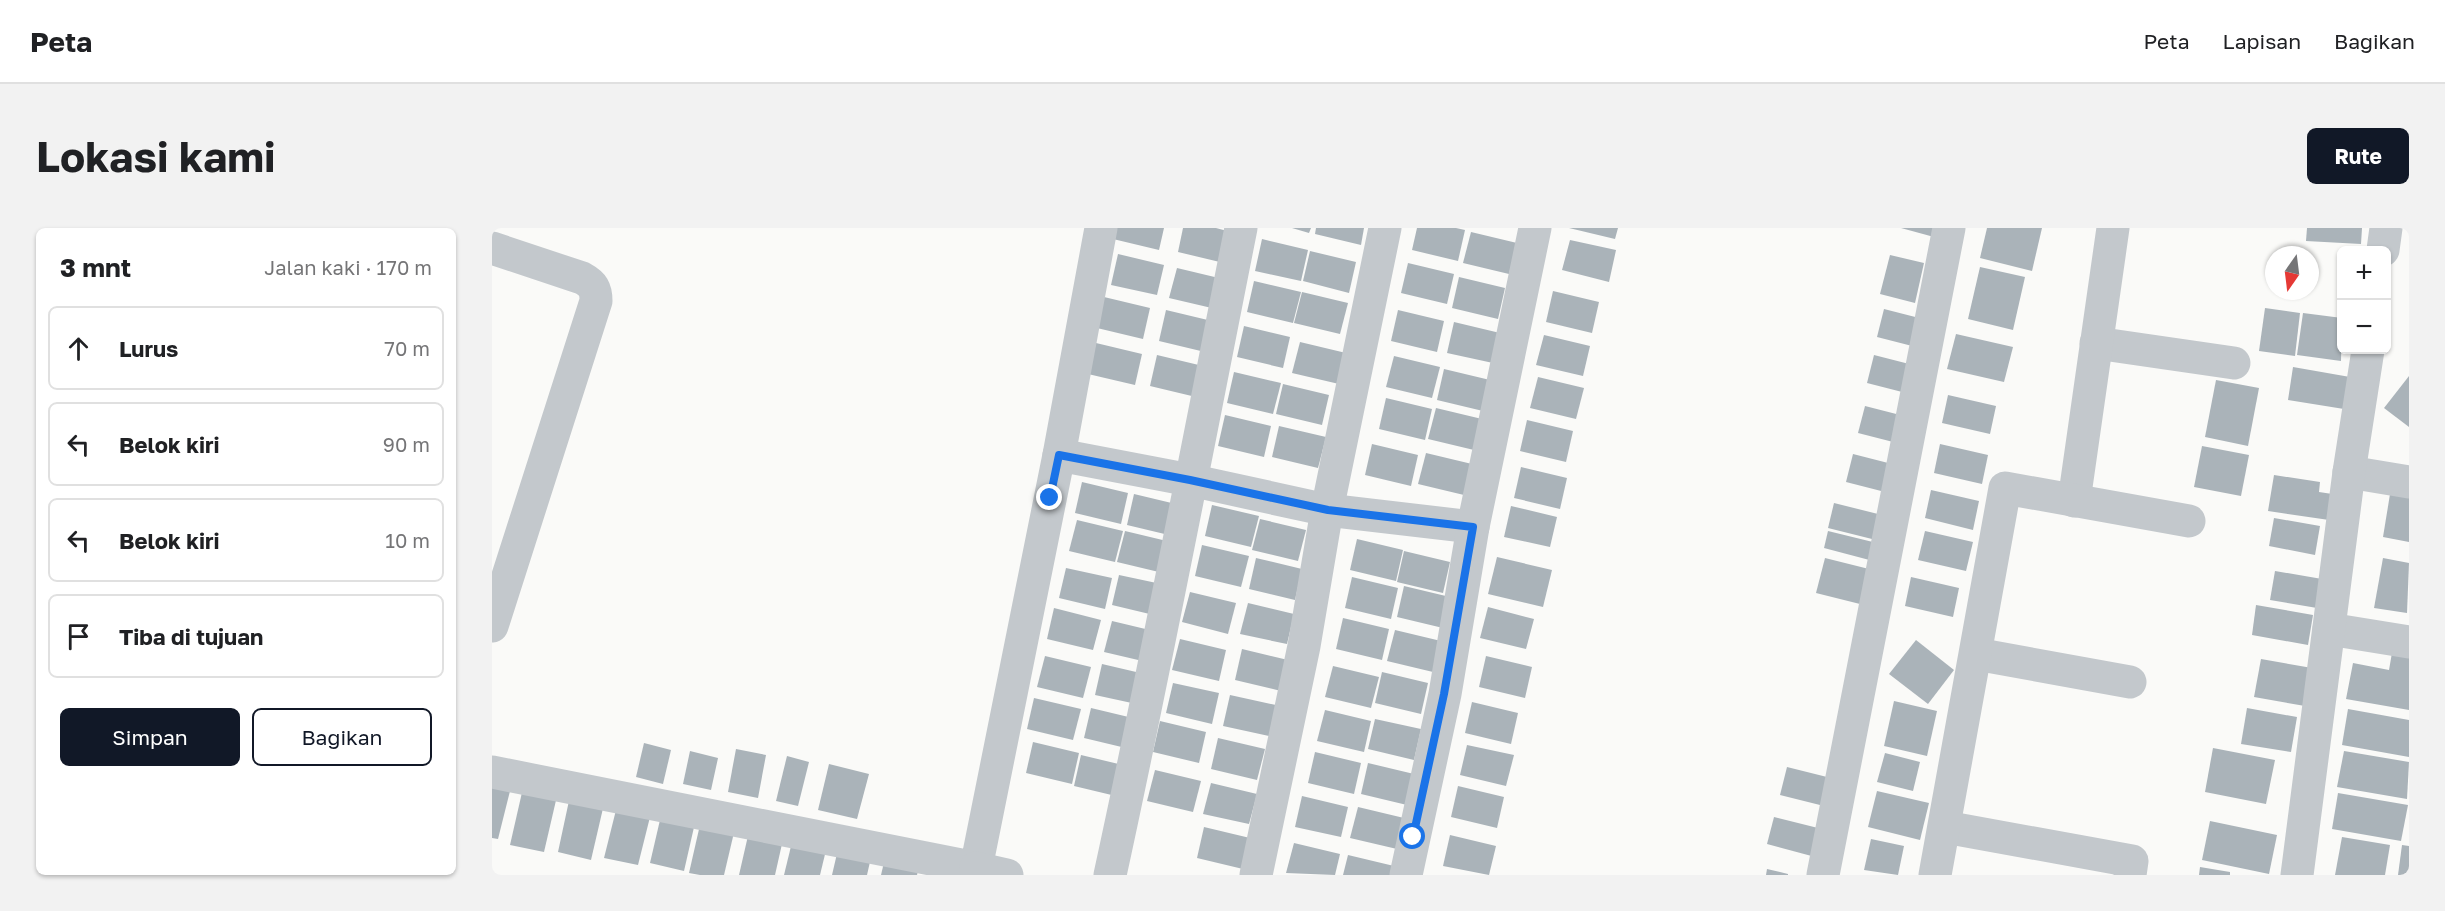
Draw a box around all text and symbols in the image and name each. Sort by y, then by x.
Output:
text: Peta [30,25,92,58]
text: Peta [2144,28,2190,54]
text: Lapisan [2223,28,2301,54]
text: Bagikan [2334,28,2415,54]
button: Rute [2307,128,2409,184]
text: Lokasi kami [36,131,276,181]
north arrow [2265,246,2319,300]
map controls [2337,246,2391,354]
button: + [2337,246,2391,300]
text: 3 mnt [60,252,131,283]
text: Jalan kaki · 170 m [264,255,432,279]
button: − [2337,300,2391,354]
icon: ahead [62,332,95,365]
text: Lurus [119,335,178,362]
text: 70 m [384,336,430,360]
icon: left [62,428,95,461]
text: Belok kiri [119,431,220,458]
text: 90 m [383,432,430,456]
route end [1036,484,1062,510]
icon: left [62,524,95,557]
text: Belok kiri [119,527,220,554]
text: 10 m [385,528,430,552]
icon: arrive [62,620,95,653]
text: Tiba di tujuan [119,623,263,650]
button: Simpan [60,708,240,766]
button: Bagikan [252,708,432,766]
route start [1399,823,1425,849]

